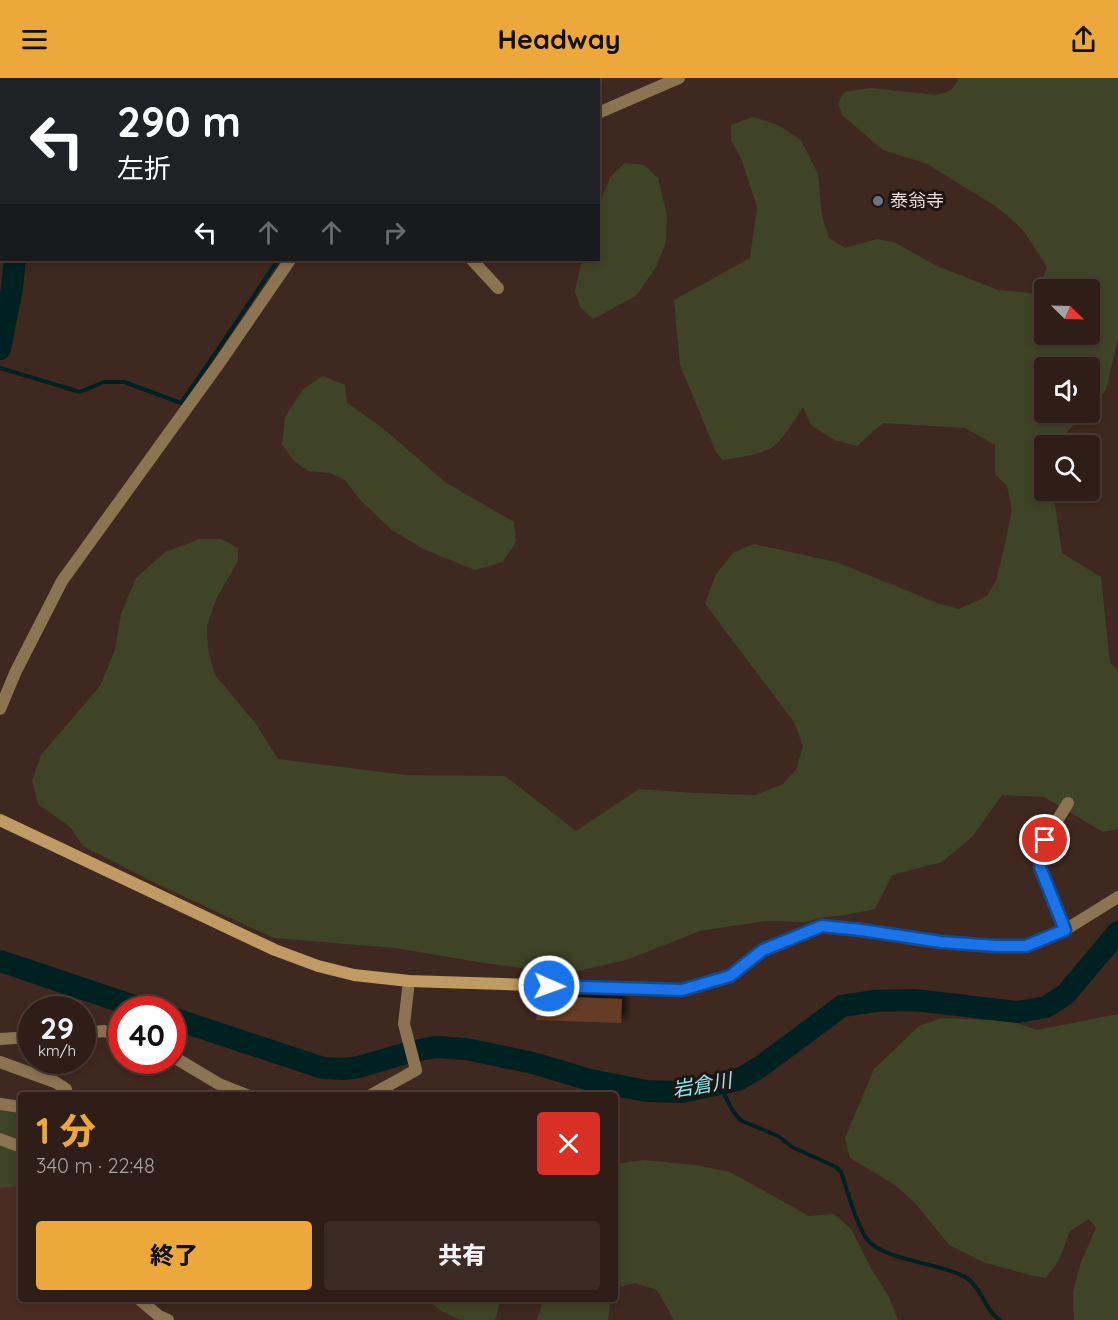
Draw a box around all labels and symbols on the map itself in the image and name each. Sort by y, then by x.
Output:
place label: 泰翁寺 [890,189,944,212]
marker: 泰翁寺 [871,194,885,208]
north arrow [1034,279,1100,345]
pin [1019,814,1070,865]
position arrow [517,954,581,1018]
speed limit sign: 40 [108,996,186,1074]
water label: 岩倉川 [670,1067,736,1102]

